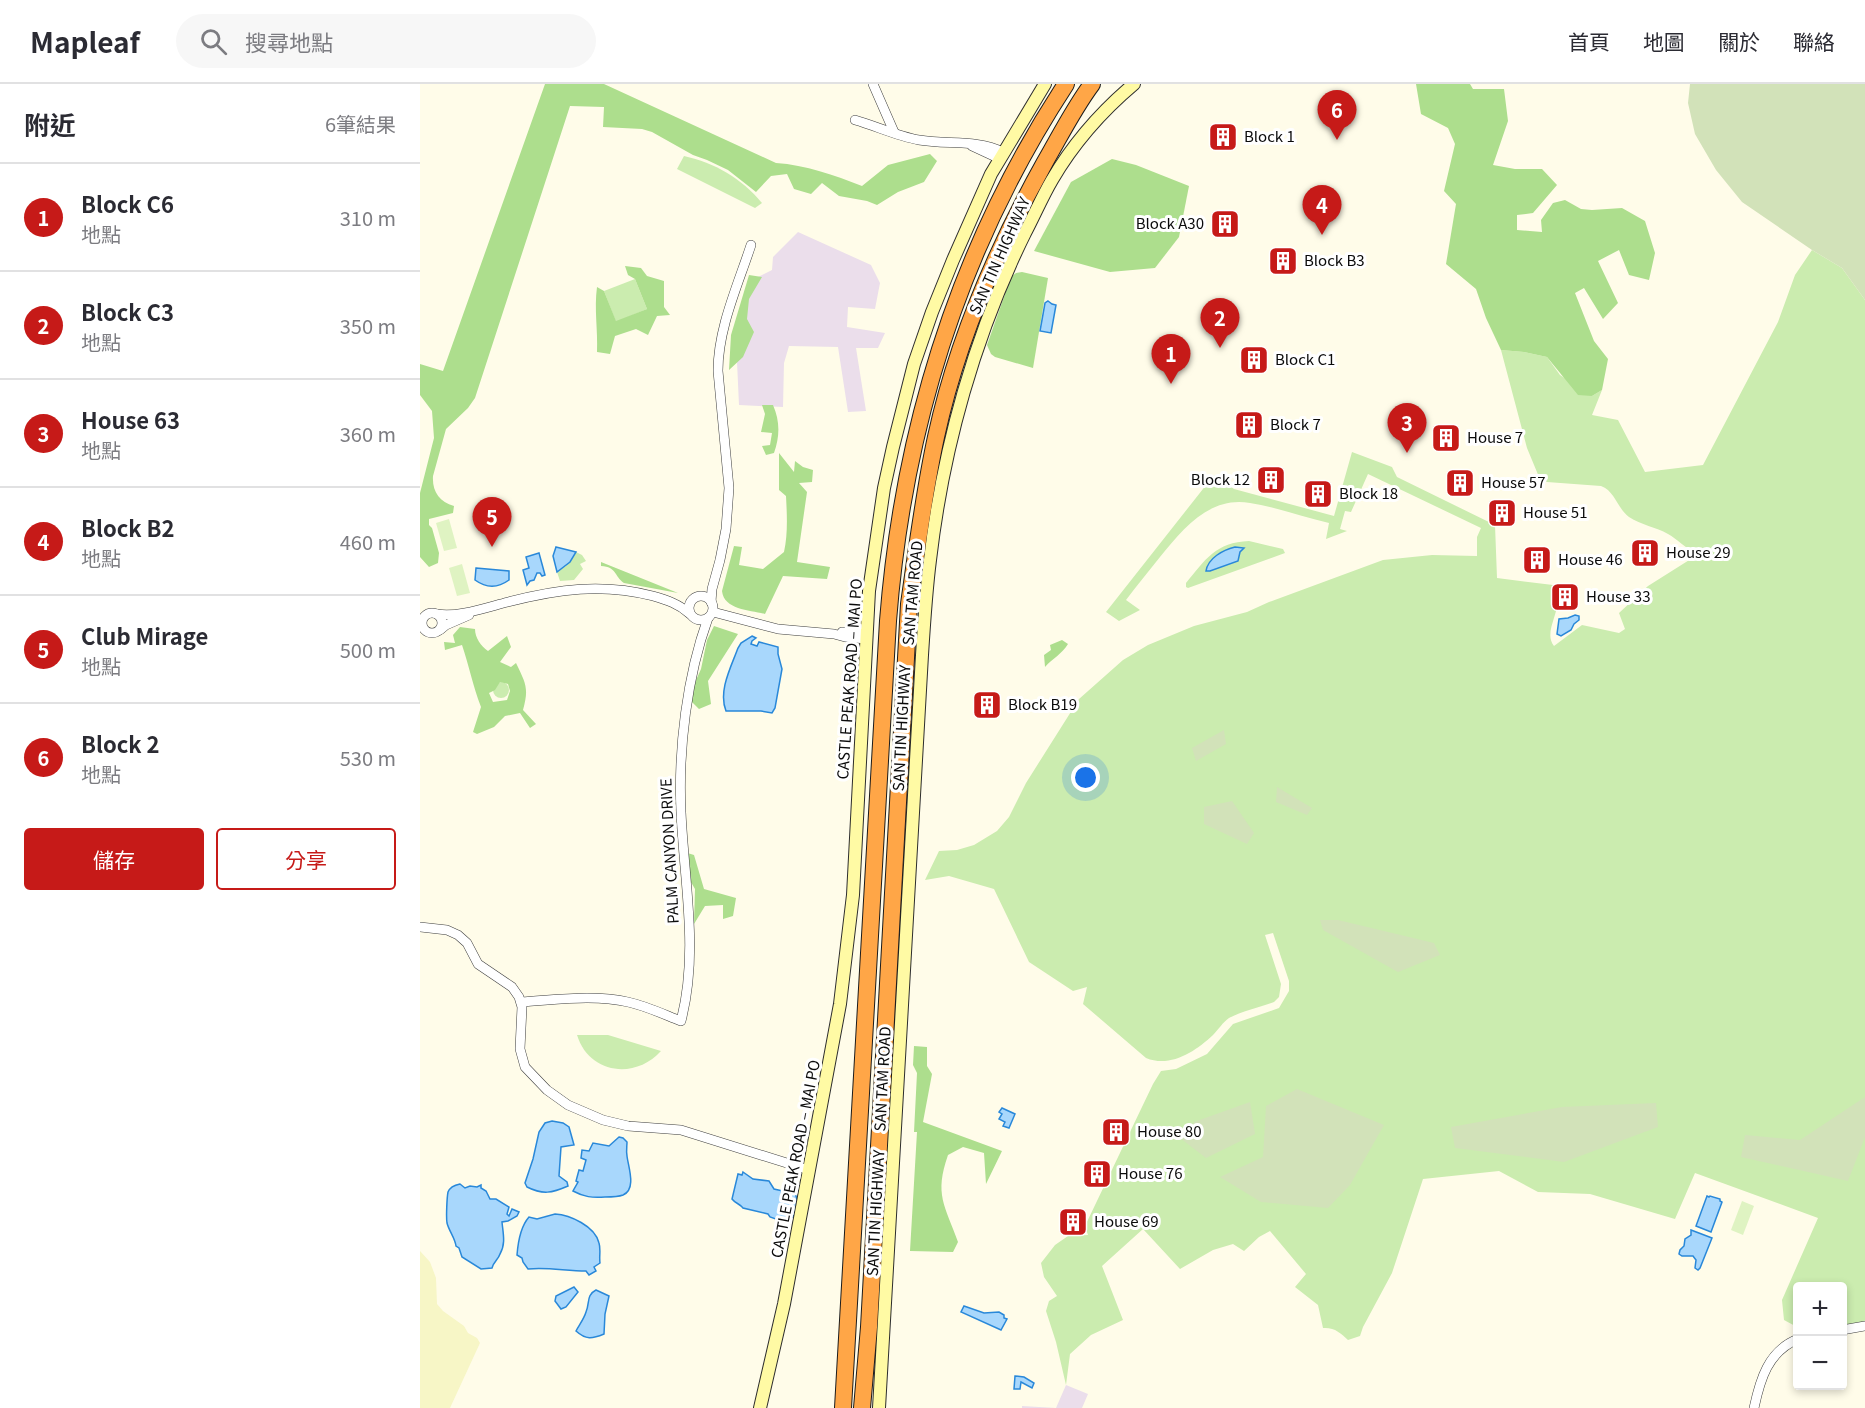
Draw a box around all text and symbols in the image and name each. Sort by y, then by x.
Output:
search box [176,14,596,68]
text: Mapleaf [30,21,140,61]
icon: search [197,25,230,58]
text: 搜尋地點 [245,25,333,57]
text: 首頁 [1568,26,1610,56]
text: 地圖 [1643,26,1685,56]
text: 關於 [1718,26,1760,56]
text: 聯絡 [1793,26,1835,56]
pin: 6 [1318,91,1356,140]
text: 附近 [24,105,76,142]
text: 6筆結果 [325,109,396,138]
building icon: Block 1 [1207,121,1239,153]
place label: Block 1 [1244,125,1295,146]
pin: 4 [1302,186,1342,235]
text: Block C6 [81,187,174,219]
street label: SAN TIN HIGHWAY [963,193,1034,317]
text: 1 [38,203,49,232]
text: 310 m [340,203,396,232]
building icon: Block A30 [1209,208,1241,240]
place label: Block A30 [1136,212,1204,233]
text: 地點 [81,219,121,248]
building icon: Block B3 [1267,245,1299,277]
place label: Block B3 [1304,249,1365,270]
text: Block C3 [81,295,174,327]
pin: 2 [1200,298,1240,348]
text: 2 [38,311,49,340]
text: 350 m [340,311,396,340]
text: 地點 [81,327,121,356]
pin: 1 [1152,334,1191,384]
building icon: Block C1 [1238,344,1270,376]
place label: Block C1 [1275,348,1335,369]
text: House 63 [81,403,180,435]
pin: 3 [1388,404,1426,453]
building icon: Block 7 [1233,409,1265,441]
place label: Block 7 [1270,413,1321,434]
text: 3 [38,419,49,448]
text: 360 m [340,419,396,448]
building icon: House 7 [1430,422,1462,454]
place label: House 7 [1467,426,1523,447]
text: 地點 [81,435,121,464]
building icon: Block 12 [1255,464,1287,496]
building icon: House 57 [1444,467,1476,499]
place label: Block 12 [1191,468,1250,489]
place label: House 57 [1481,471,1545,492]
building icon: Block 18 [1302,478,1334,510]
place label: Block 18 [1339,482,1398,503]
building icon: House 51 [1486,497,1518,529]
pin: 5 [472,498,512,547]
place label: House 51 [1523,501,1587,522]
text: Block B2 [81,511,175,543]
text: 4 [38,527,49,556]
text: 460 m [340,527,396,556]
building icon: House 29 [1629,537,1661,569]
street label: SAN TAM ROAD [896,540,927,646]
place label: House 29 [1666,541,1730,562]
text: 地點 [81,543,121,572]
building icon: House 46 [1521,544,1553,576]
place label: House 46 [1558,548,1622,569]
street label: CASTLE PEAK ROAD – MAI PO [831,578,866,780]
building icon: House 33 [1549,581,1581,613]
place label: House 33 [1586,585,1650,606]
text: Club Mirage [81,619,208,651]
text: 5 [38,635,49,664]
text: 500 m [340,635,396,664]
text: 地點 [81,651,121,680]
street label: SAN TIN HIGHWAY [887,664,914,792]
building icon: Block B19 [971,689,1003,721]
place label: Block B19 [1008,693,1077,714]
text: Block 2 [81,727,160,759]
text: 6 [38,743,49,772]
text: 530 m [340,743,396,772]
text: 地點 [81,759,121,788]
your location [1071,763,1100,792]
street label: PALM CANYON DRIVE [654,778,683,924]
button: 儲存 [24,828,204,890]
button: 分享 [216,828,396,890]
street label: SAN TAM ROAD [868,1026,895,1132]
street label: CASTLE PEAK ROAD – MAI PO [765,1058,824,1260]
building icon: House 80 [1100,1116,1132,1148]
place label: House 80 [1137,1120,1201,1141]
street label: SAN TIN HIGHWAY [861,1149,888,1277]
building icon: House 76 [1081,1158,1113,1190]
place label: House 76 [1118,1162,1182,1183]
building icon: House 69 [1057,1206,1089,1238]
place label: House 69 [1094,1210,1158,1231]
map controls [1793,1282,1847,1390]
button: + [1793,1282,1847,1336]
button: − [1793,1336,1847,1390]

